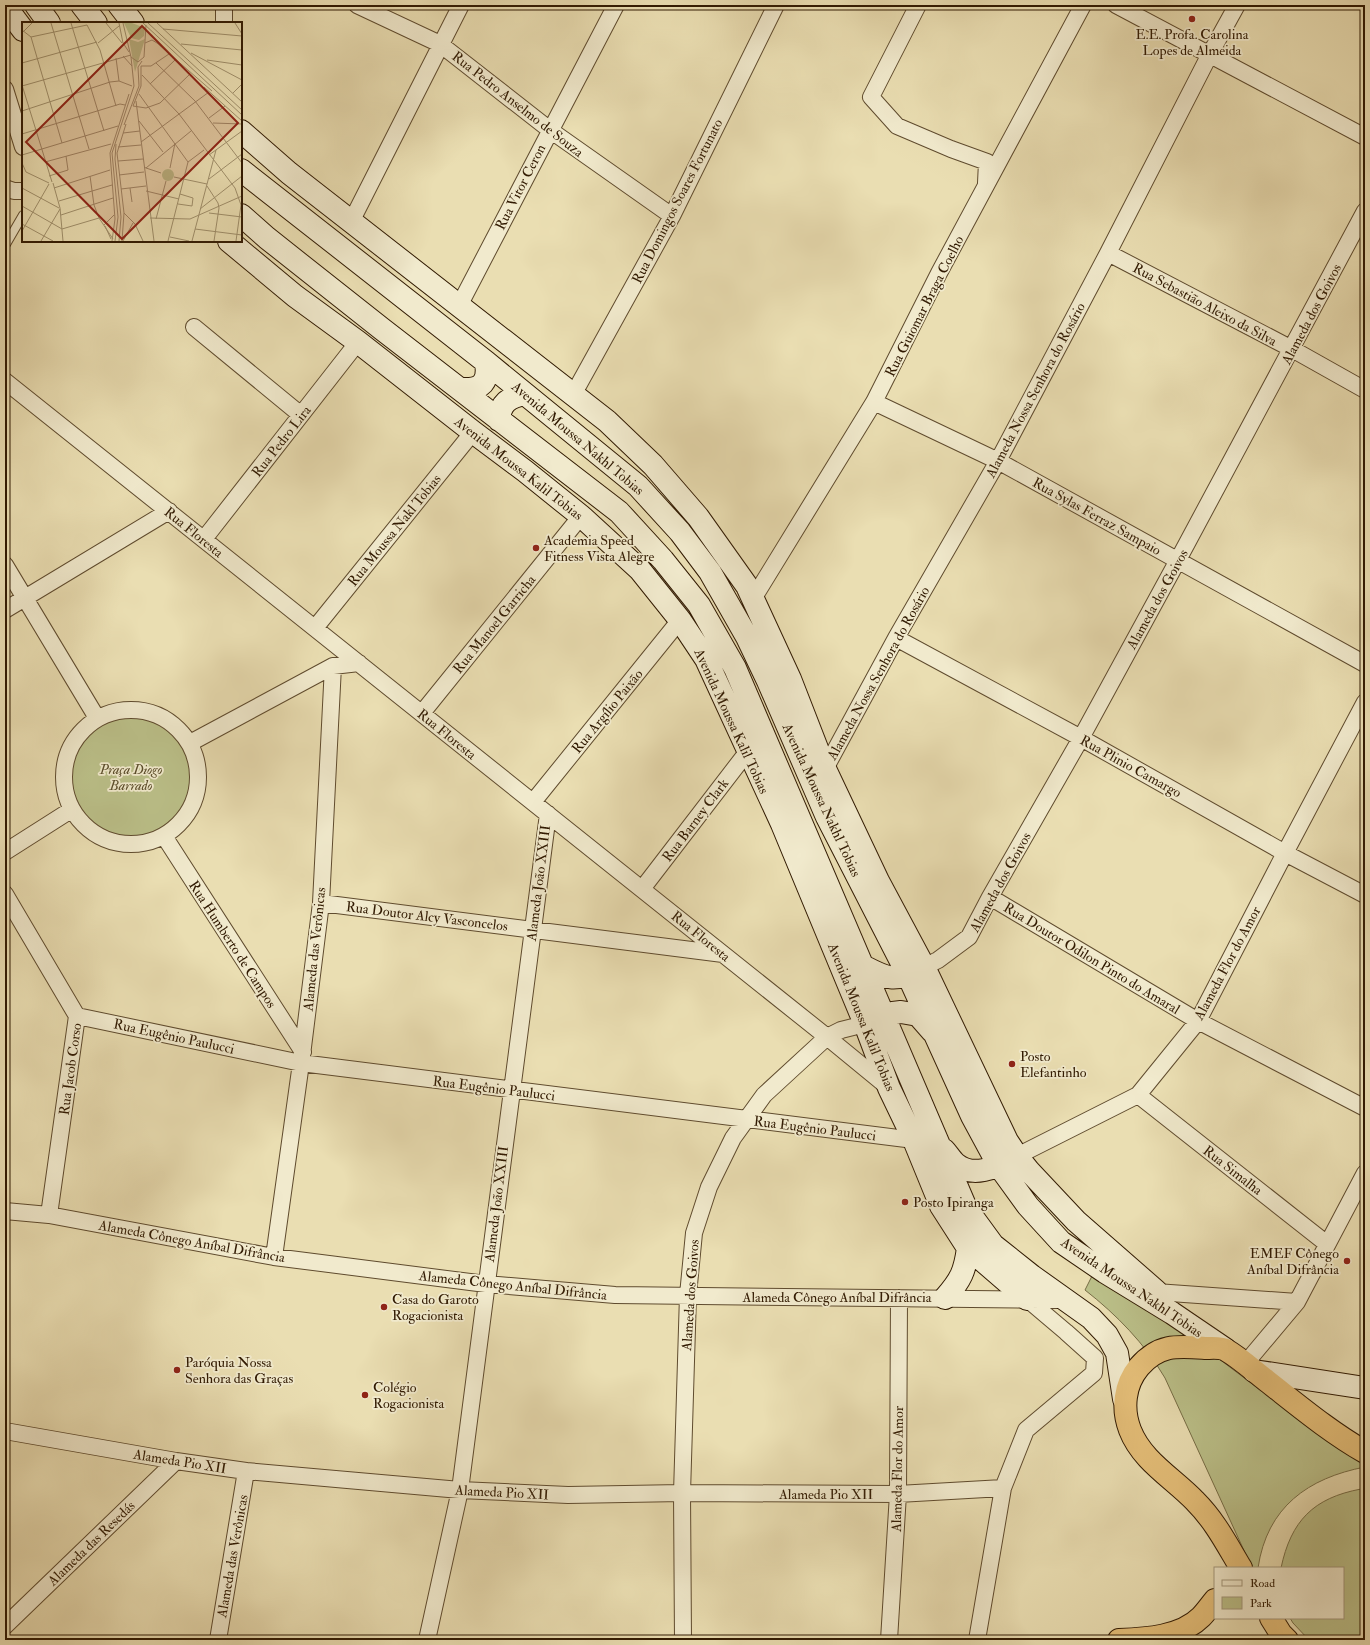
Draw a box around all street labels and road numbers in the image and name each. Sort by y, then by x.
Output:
street label: Rua Pedro Anselmo de Souza [449,48,587,161]
street label: Rua Domingos Soares Fortunato [628,116,727,286]
street label: Rua Vitor Ceron [492,142,549,233]
street label: Rua Guiomar Braga Coelho [881,233,968,380]
street label: Rua Sebastião Aleixo da Silva [1130,259,1280,350]
street label: Alameda dos Goivos [1277,261,1345,368]
street label: Alameda Nossa Senhora do Rosário [981,300,1089,482]
street label: Avenida Moussa Nakhl Tobias [507,377,647,499]
street label: Rua Pedro Lira [248,402,315,480]
street label: Avenida Moussa Kalil Tobias [450,412,586,524]
street label: Rua Moussa Nakl Tobias [344,471,445,590]
street label: Rua Sylas Ferraz Sampaio [1029,474,1164,560]
street label: Rua Floresta [161,503,227,561]
street label: Alameda dos Goivos [1122,546,1192,653]
street label: Rua Manoel Garricha [449,571,539,677]
street label: Alameda Nossa Senhora do Rosário [823,583,933,764]
street label: Avenida Moussa Kalil Tobias [690,645,773,797]
street label: Rua Argílio Paixão [568,666,647,757]
street label: Rua Floresta [414,705,480,763]
street label: Avenida Moussa Nakhl Tobias [778,720,865,880]
street label: Rua Plinio Camargo [1077,732,1185,801]
street label: Rua Barney Clark [659,775,733,866]
street label: Alameda João XXIII [523,824,554,943]
street label: Alameda dos Goivos [965,829,1035,936]
street label: Rua Humberto de Campos [184,877,280,1012]
street label: Alameda das Verônicas [299,886,329,1013]
street label: Rua Doutor Alcy Vasconcelos [345,898,509,936]
street label: Rua Doutor Odilon Pinto do Amaral [1000,899,1183,1018]
street label: Alameda Flor do Amor [1190,903,1265,1024]
street label: Rua Floresta [668,907,734,965]
street label: Avenida Moussa Kalil Tobias [824,940,899,1094]
street label: Rua Eugênio Paulucci [112,1015,236,1058]
street label: Rua Jacob Corso [56,1022,85,1116]
street label: Rua Eugênio Paulucci [432,1073,556,1104]
street label: Rua Eugênio Paulucci [753,1113,877,1144]
street label: Rua Simalha [1200,1142,1266,1199]
street label: Alameda João XXIII [481,1145,512,1264]
street label: Alameda Cônego Aníbal Difrância [96,1217,287,1266]
street label: Avenida Moussa Nakhl Tobias [1057,1233,1206,1341]
street label: Alameda dos Goivos [678,1239,703,1352]
street label: Alameda Cônego Aníbal Difrância [417,1267,608,1304]
street label: Alameda Cônego Aníbal Difrância [741,1289,932,1306]
street label: Alameda Flor do Amor [888,1405,907,1533]
street label: Alameda Pio XII [131,1446,228,1477]
street label: Alameda Pio XII [454,1481,550,1503]
street label: Alameda Pio XII [778,1486,873,1503]
street label: Alameda das Verônicas [213,1493,252,1620]
street label: Alameda das Resedás [43,1497,139,1590]

